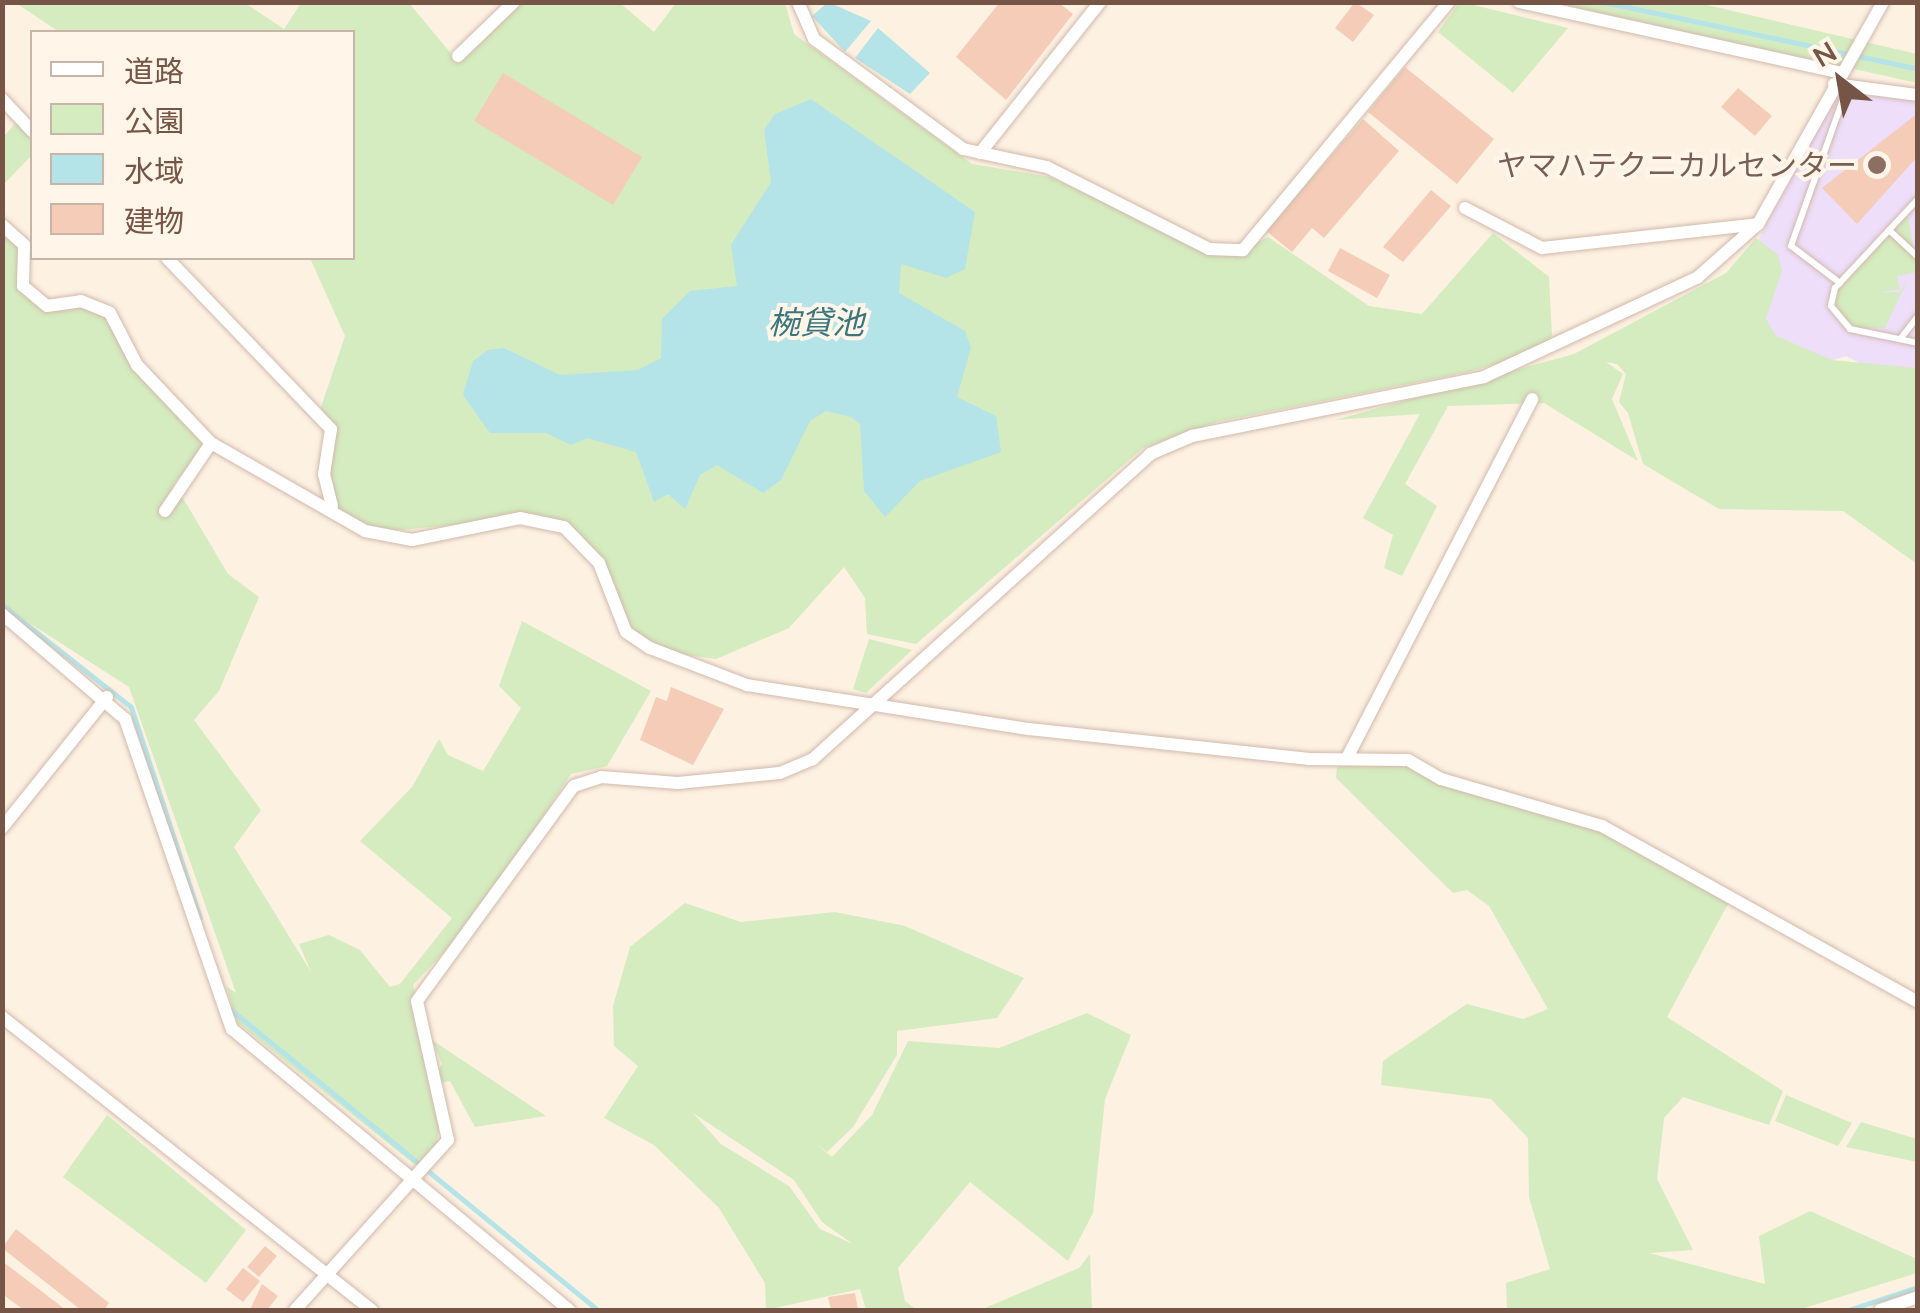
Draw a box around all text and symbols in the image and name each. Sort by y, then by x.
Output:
legend [30,30,355,260]
north arrow [1790,30,1890,130]
text: N [1806,33,1842,74]
text: 道路 [124,52,184,90]
text: 公園 [124,102,184,140]
place label: ヤマハテクニカルセンター [1497,147,1857,183]
text: 水域 [124,152,184,190]
marker: ヤマハテクニカルセンター [1866,154,1888,176]
text: 建物 [124,202,184,240]
water label: 椀貸池 [768,303,864,341]

